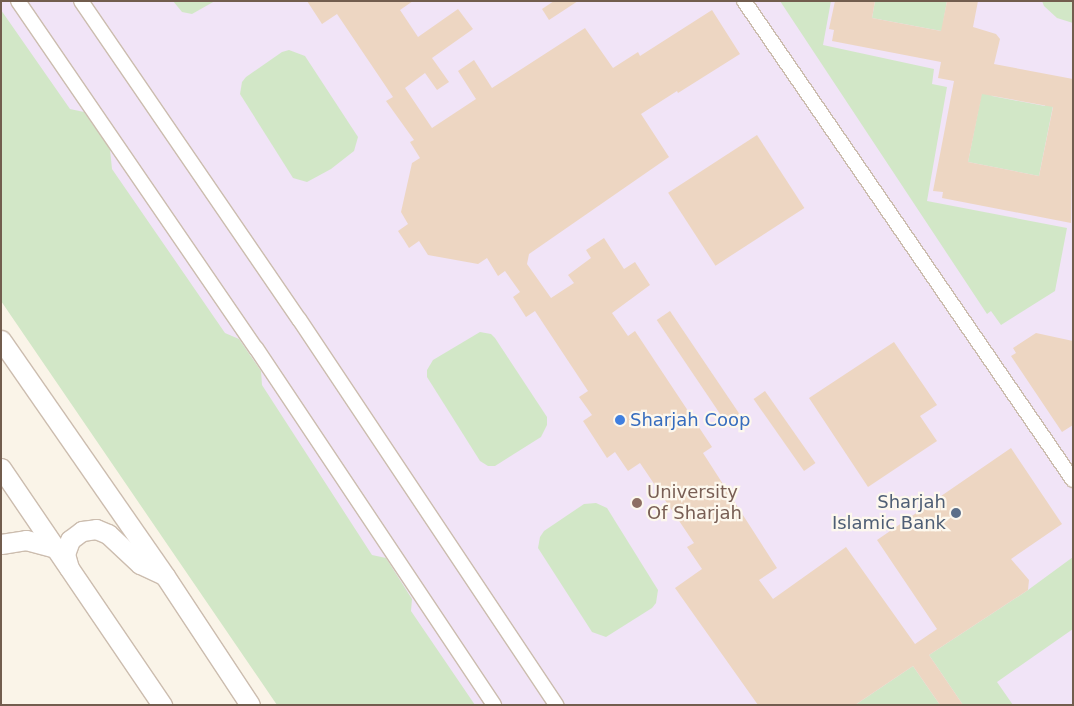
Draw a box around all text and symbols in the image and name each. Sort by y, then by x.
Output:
place label: Sharjah Coop [630,409,750,431]
marker: Sharjah Coop [614,414,626,426]
place label: University Of Sharjah [647,482,742,524]
place label: Sharjah Islamic Bank [832,492,946,534]
marker: University Of Sharjah [631,497,643,509]
marker: Sharjah Islamic Bank [950,507,962,519]

